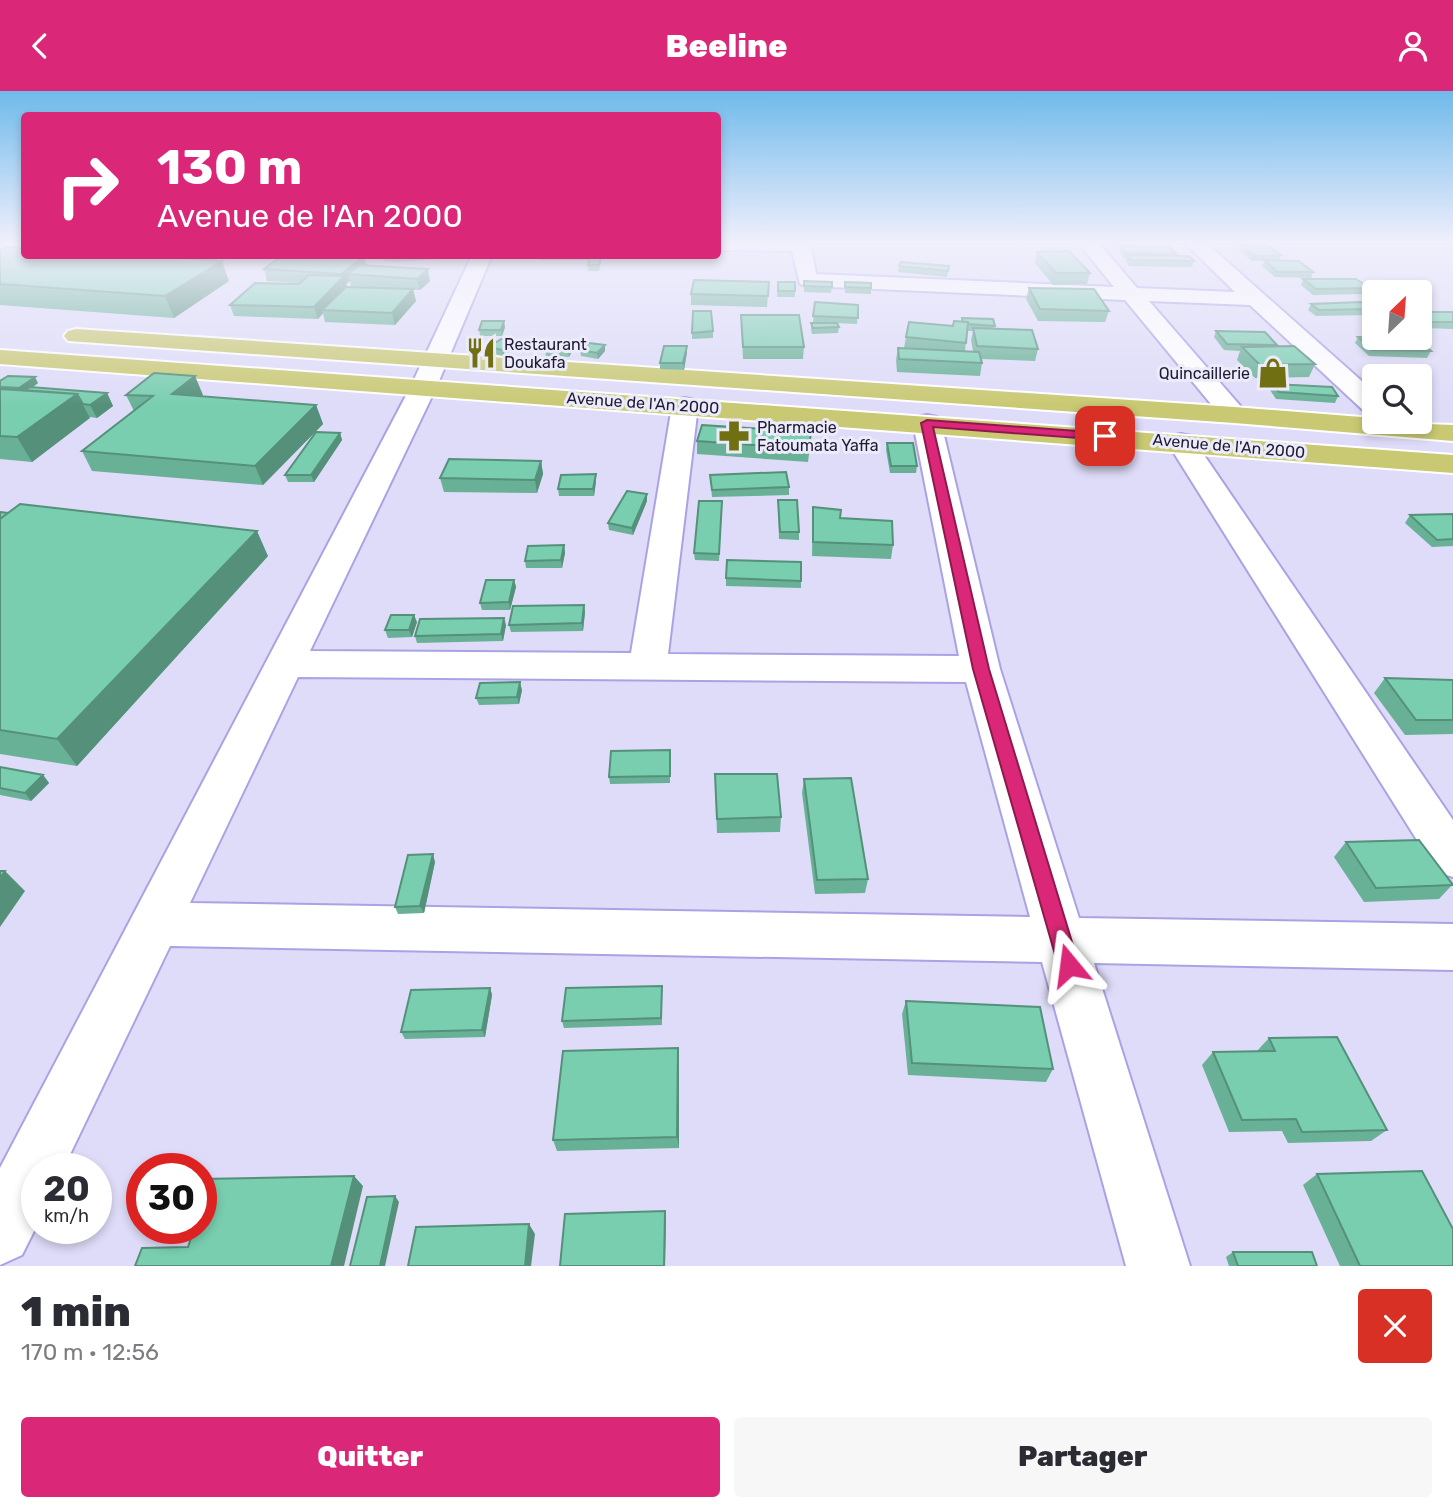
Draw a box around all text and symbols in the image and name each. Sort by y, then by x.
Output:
icon: back [21,27,59,65]
text: Beeline [665,27,788,65]
icon: person [1394,27,1432,65]
text: 130 m [157,138,302,196]
icon: right [42,140,133,231]
text: Avenue de l'An 2000 [157,197,463,235]
north arrow [1362,280,1432,350]
map controls [1362,280,1432,434]
place label: Restaurant Doukafa [504,335,587,372]
restaurant icon: Restaurant Doukafa [464,336,498,370]
shop icon: Quincaillerie [1256,356,1290,390]
place label: Quincaillerie [1159,364,1250,383]
button: search [1362,364,1432,434]
street label: Avenue de l'An 2000 [566,388,720,418]
pin [1075,406,1135,466]
icon: arrive [1086,417,1124,455]
place label: Pharmacie Fatoumata Yaffa [757,418,879,455]
pharmacy icon: Pharmacie Fatoumata Yaffa [717,419,751,453]
street label: Avenue de l'An 2000 [1152,430,1306,462]
position arrow [1032,928,1106,1002]
speed limit sign: 30 [126,1153,217,1244]
text: 20 [43,1168,90,1210]
text: km/h [44,1205,89,1227]
text: 1 min [21,1287,131,1337]
button: close [1358,1289,1432,1363]
text: 170 m · 12:56 [21,1338,159,1366]
button: Quitter [21,1417,720,1497]
button: Partager [734,1417,1432,1497]

